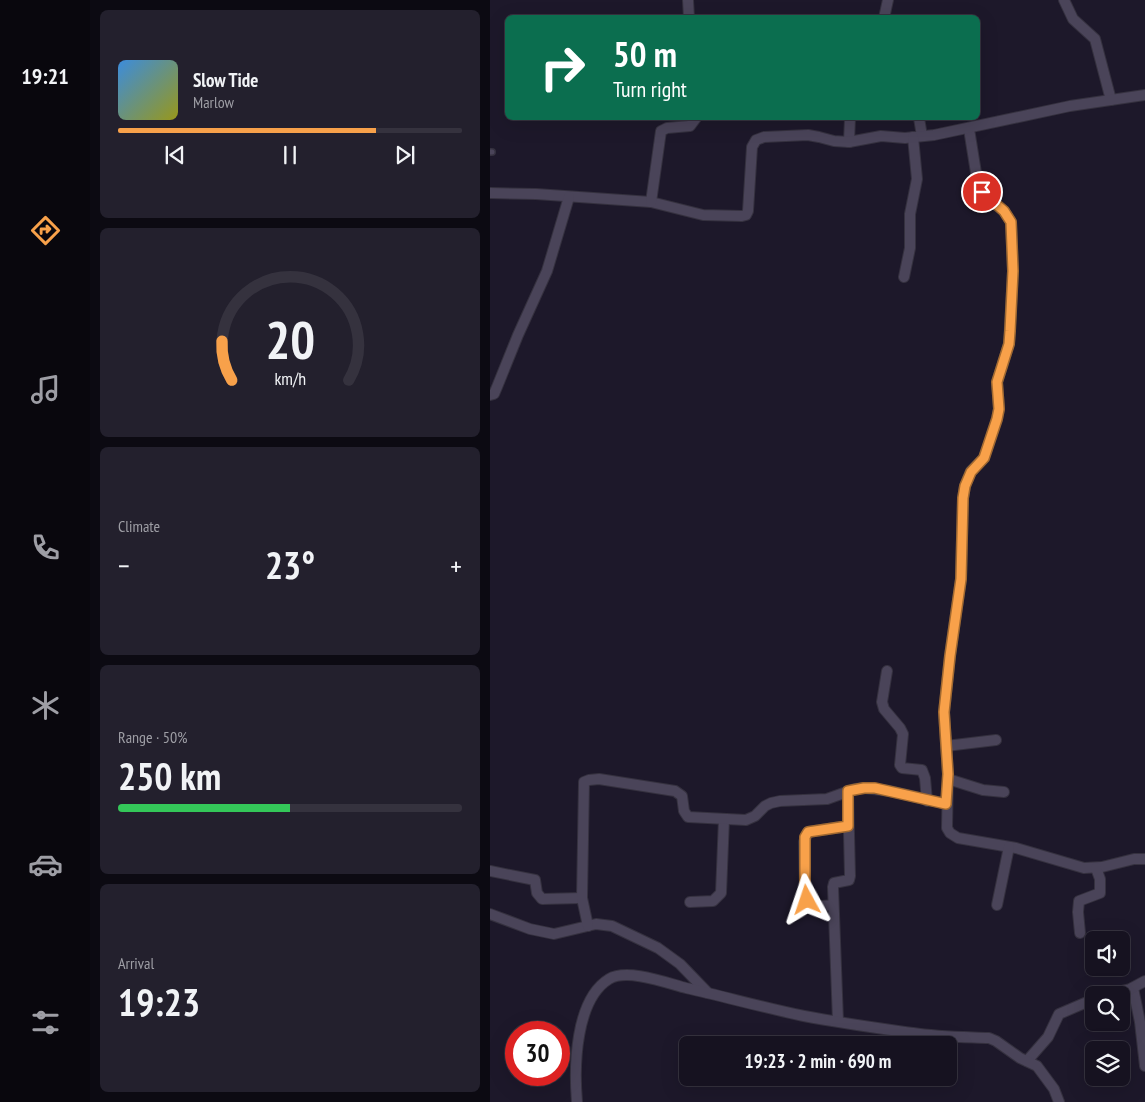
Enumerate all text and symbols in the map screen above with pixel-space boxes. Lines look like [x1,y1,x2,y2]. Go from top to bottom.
text: 50 m [613,31,677,77]
icon: right [530,35,595,100]
text: 19:21 [21,62,69,90]
text: Slow Tide [193,68,258,92]
text: Turn right [613,75,687,103]
text: Marlow [193,92,234,112]
icon: previous [161,141,189,169]
icon: pause [276,141,304,169]
icon: next [391,141,419,169]
pin [961,171,1003,213]
icon: arrive [968,178,996,206]
icon: directions [28,213,63,248]
text: 20 [265,306,315,373]
text: km/h [274,367,306,390]
icon: music [28,372,63,407]
text: Climate [118,516,160,536]
icon: phone [28,530,63,565]
text: 23° [265,540,315,589]
text: − [118,547,130,584]
text: + [450,547,462,584]
icon: climate [28,688,63,723]
text: Range · 50% [118,727,187,747]
text: 250 km [118,751,221,800]
icon: car [28,847,63,882]
position arrow [780,873,832,925]
map controls [1085,931,1130,1086]
button: sound [1085,931,1130,976]
text: Arrival [118,953,154,973]
text: 19:23 [118,977,200,1026]
button: search [1085,986,1130,1031]
icon: filters [28,1005,63,1040]
speed limit sign: 30 [505,1021,570,1086]
button: layers [1085,1041,1130,1086]
text: 19:23 · 2 min · 690 m [745,1049,891,1073]

